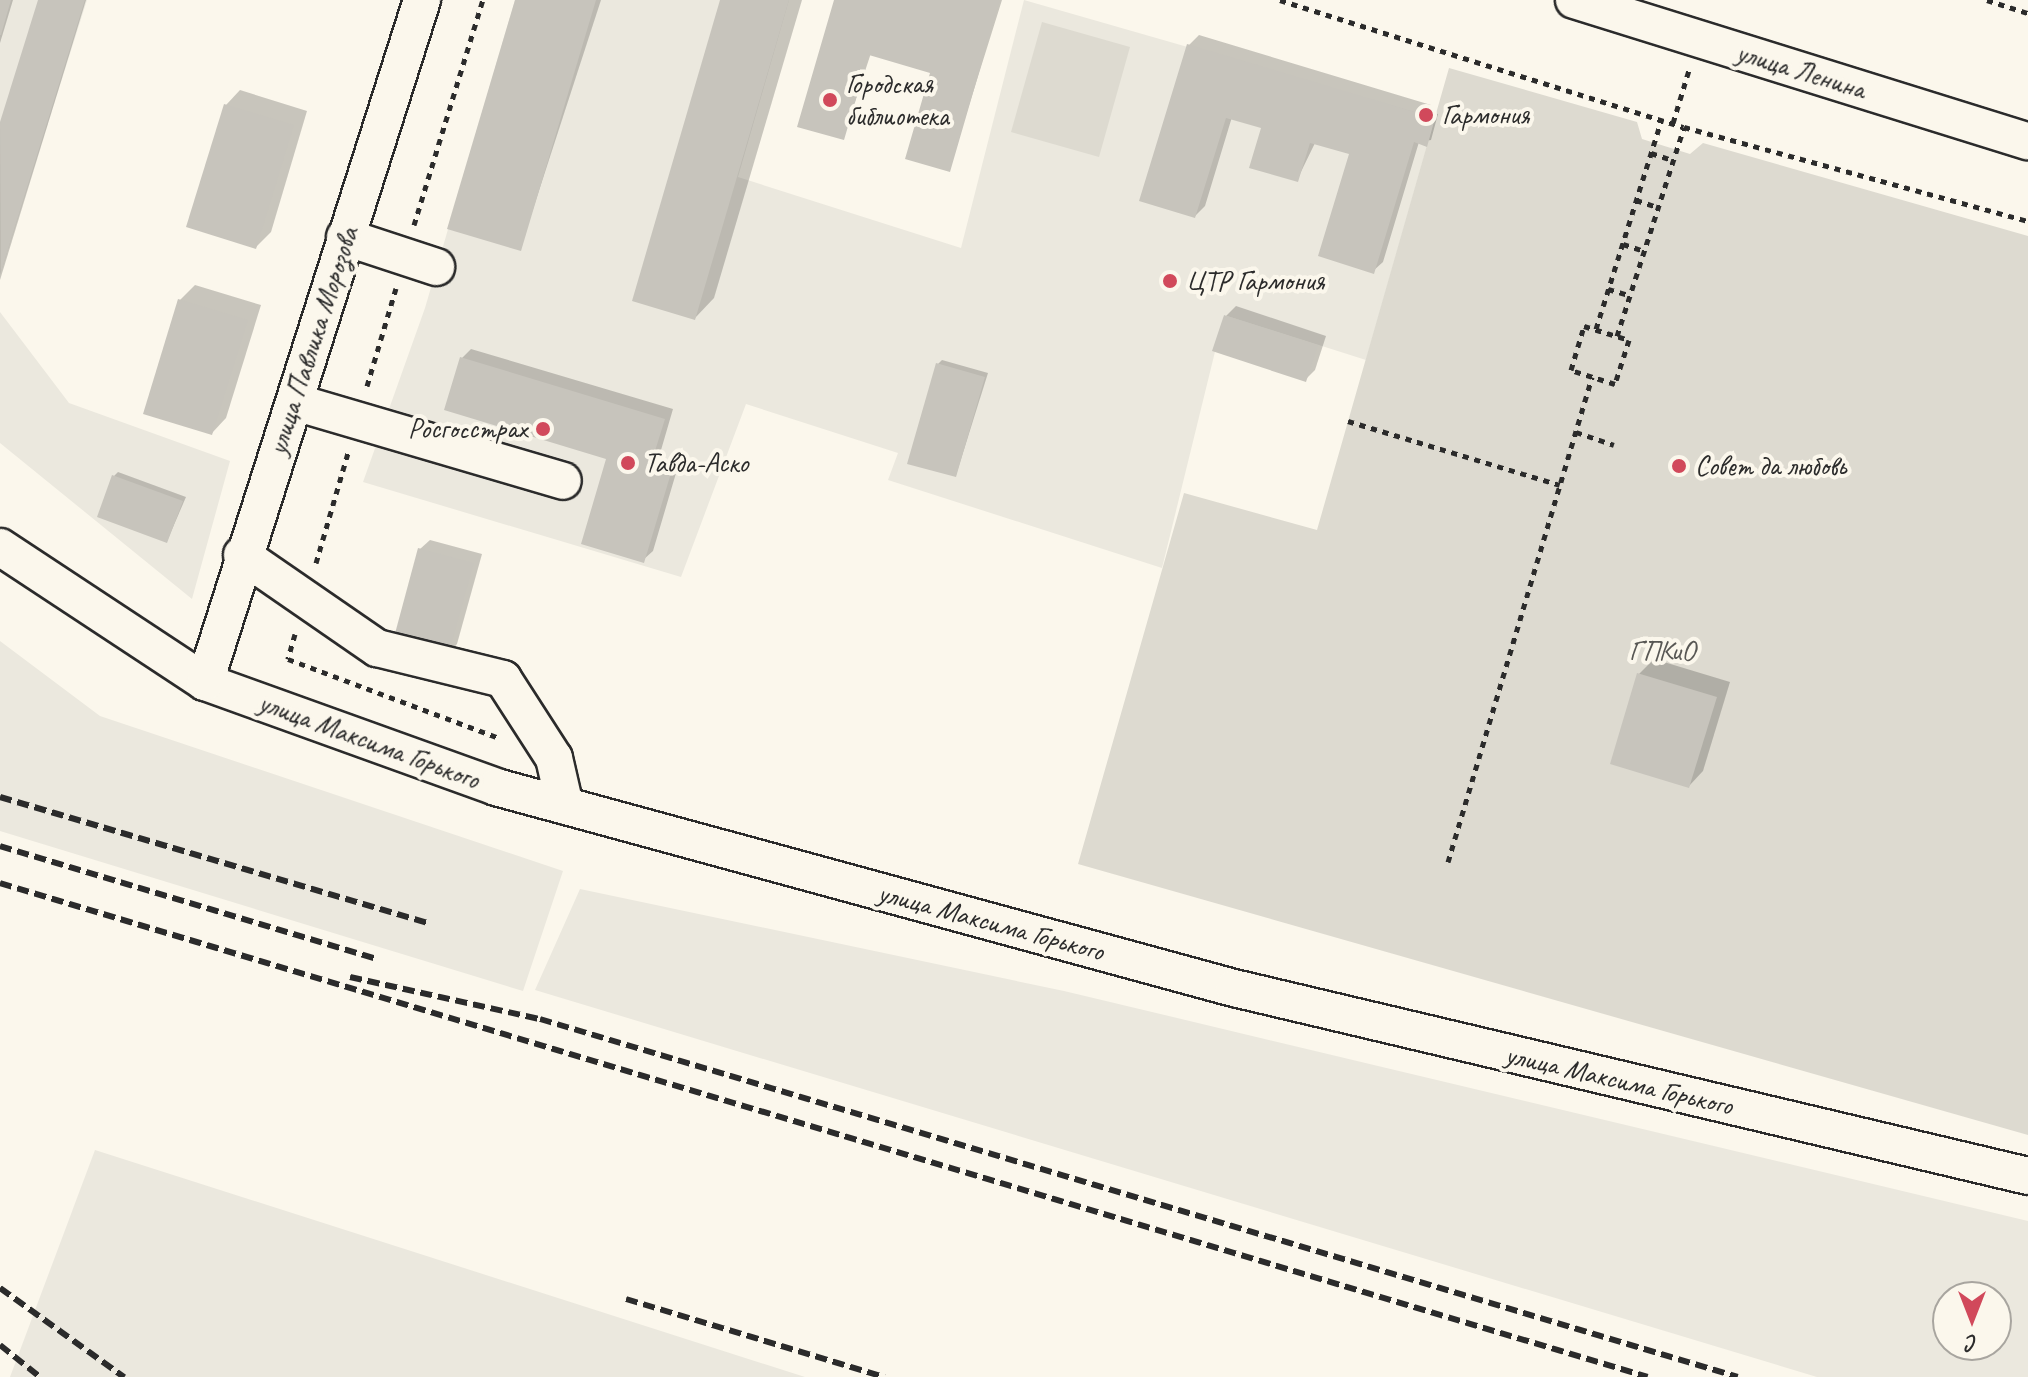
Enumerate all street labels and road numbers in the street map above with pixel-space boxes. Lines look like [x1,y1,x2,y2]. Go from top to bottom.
street label: улица Ленина [1733,36,1869,106]
street label: улица Павлика Морозова [260,223,366,459]
street label: улица Максима Горького [255,686,483,796]
street label: улица Максима Горького [876,876,1106,968]
street label: улица Максима Горького [1503,1038,1735,1122]

